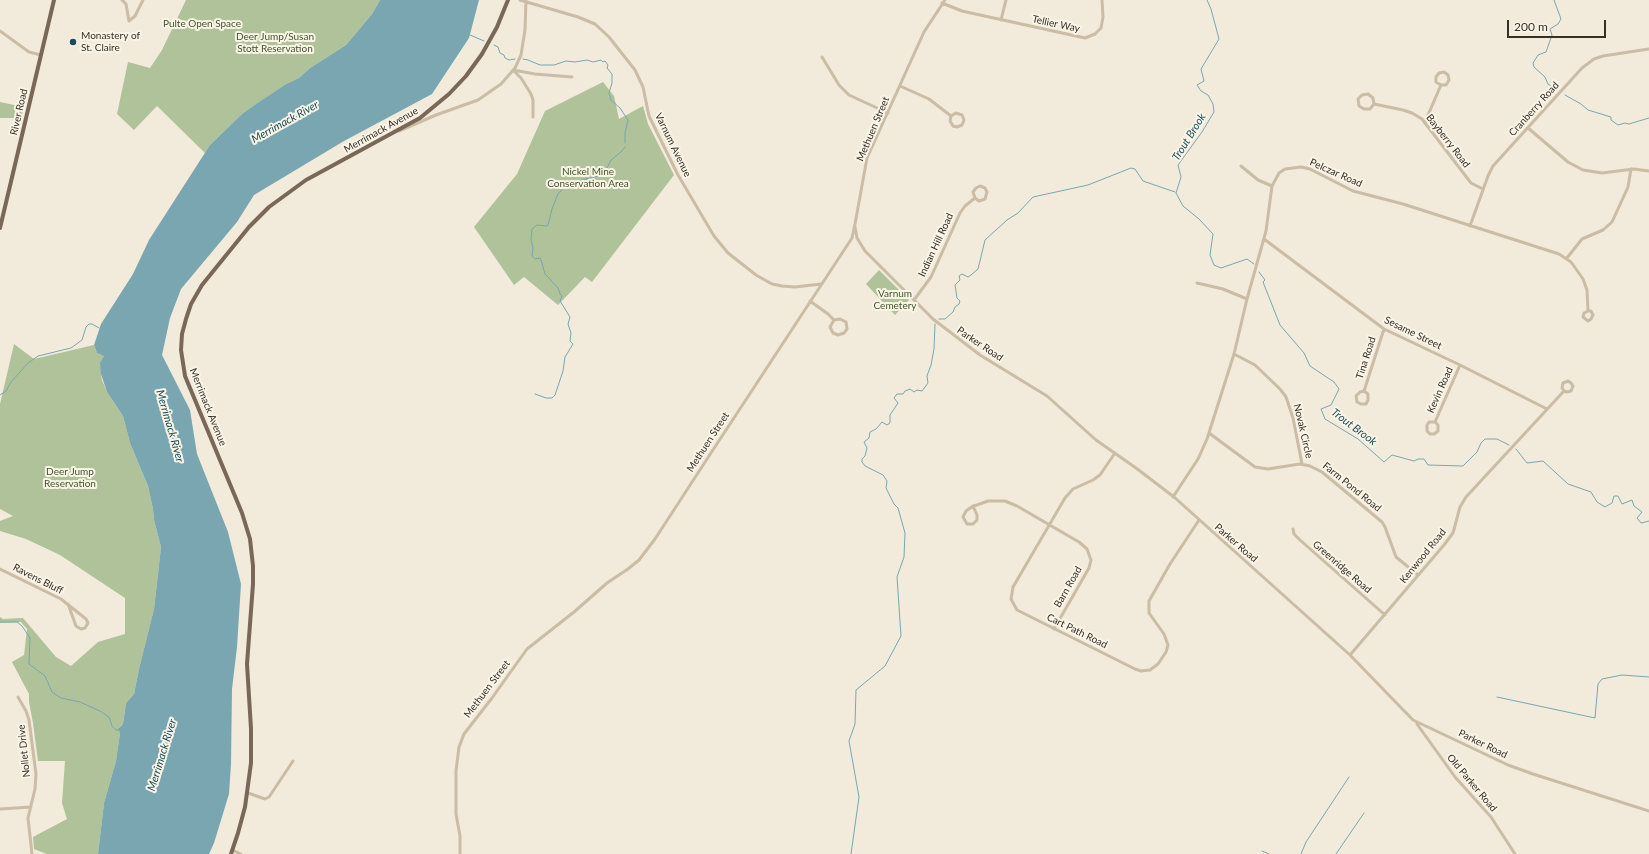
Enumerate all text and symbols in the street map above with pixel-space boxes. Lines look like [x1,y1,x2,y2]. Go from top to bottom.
scale bar [1509,12,1608,38]
street label: Tellier Way [1031,13,1081,35]
park label: Pulte Open Space [163,18,241,30]
text: 200 m [1514,19,1548,34]
place label: Monastery of St. Claire [81,30,140,54]
park label: Deer Jump/Susan Stott Reservation [236,31,314,54]
marker: Monastery of St. Claire [68,37,78,47]
street label: Cranberry Road [1507,79,1561,139]
street label: River Road [8,88,30,136]
street label: Methuen Street [854,95,892,163]
water label: Merrimack River [249,98,321,146]
street label: Merrimack Avenue [342,105,420,155]
street label: Varnum Avenue [652,111,694,179]
water label: Trout Brook [1169,111,1209,163]
street label: Bayberry Road [1423,112,1473,170]
street label: Pelczar Road [1308,156,1364,190]
park label: Nickel Mine Conservation Area [547,166,629,190]
street label: Indian Hill Road [916,211,956,279]
park label: Varnum Cemetery [874,288,916,312]
street label: Sesame Street [1382,314,1444,352]
street label: Parker Road [955,324,1005,364]
street label: Tina Road [1354,335,1378,381]
street label: Kevin Road [1424,365,1456,415]
street label: Merrimack Avenue [187,366,229,448]
water label: Merrimack River [153,388,187,464]
street label: Novak Circle [1291,403,1315,459]
water label: Trout Brook [1329,406,1379,448]
street label: Methuen Street [684,410,732,474]
street label: Farm Pond Road [1320,460,1384,514]
park label: Deer Jump Reservation [44,466,96,490]
street label: Parker Road [1212,521,1260,565]
street label: Kenwood Road [1397,526,1449,586]
street label: Greenridge Road [1310,538,1374,596]
street label: Ravens Bluff [11,561,65,597]
street label: Barn Road [1051,564,1085,610]
street label: Cart Path Road [1045,611,1109,651]
street label: Methuen Street [461,658,513,720]
water label: Merrimack River [145,717,179,793]
street label: Nollet Drive [15,724,33,778]
street label: Parker Road [1457,727,1509,761]
street label: Old Parker Road [1444,752,1500,814]

